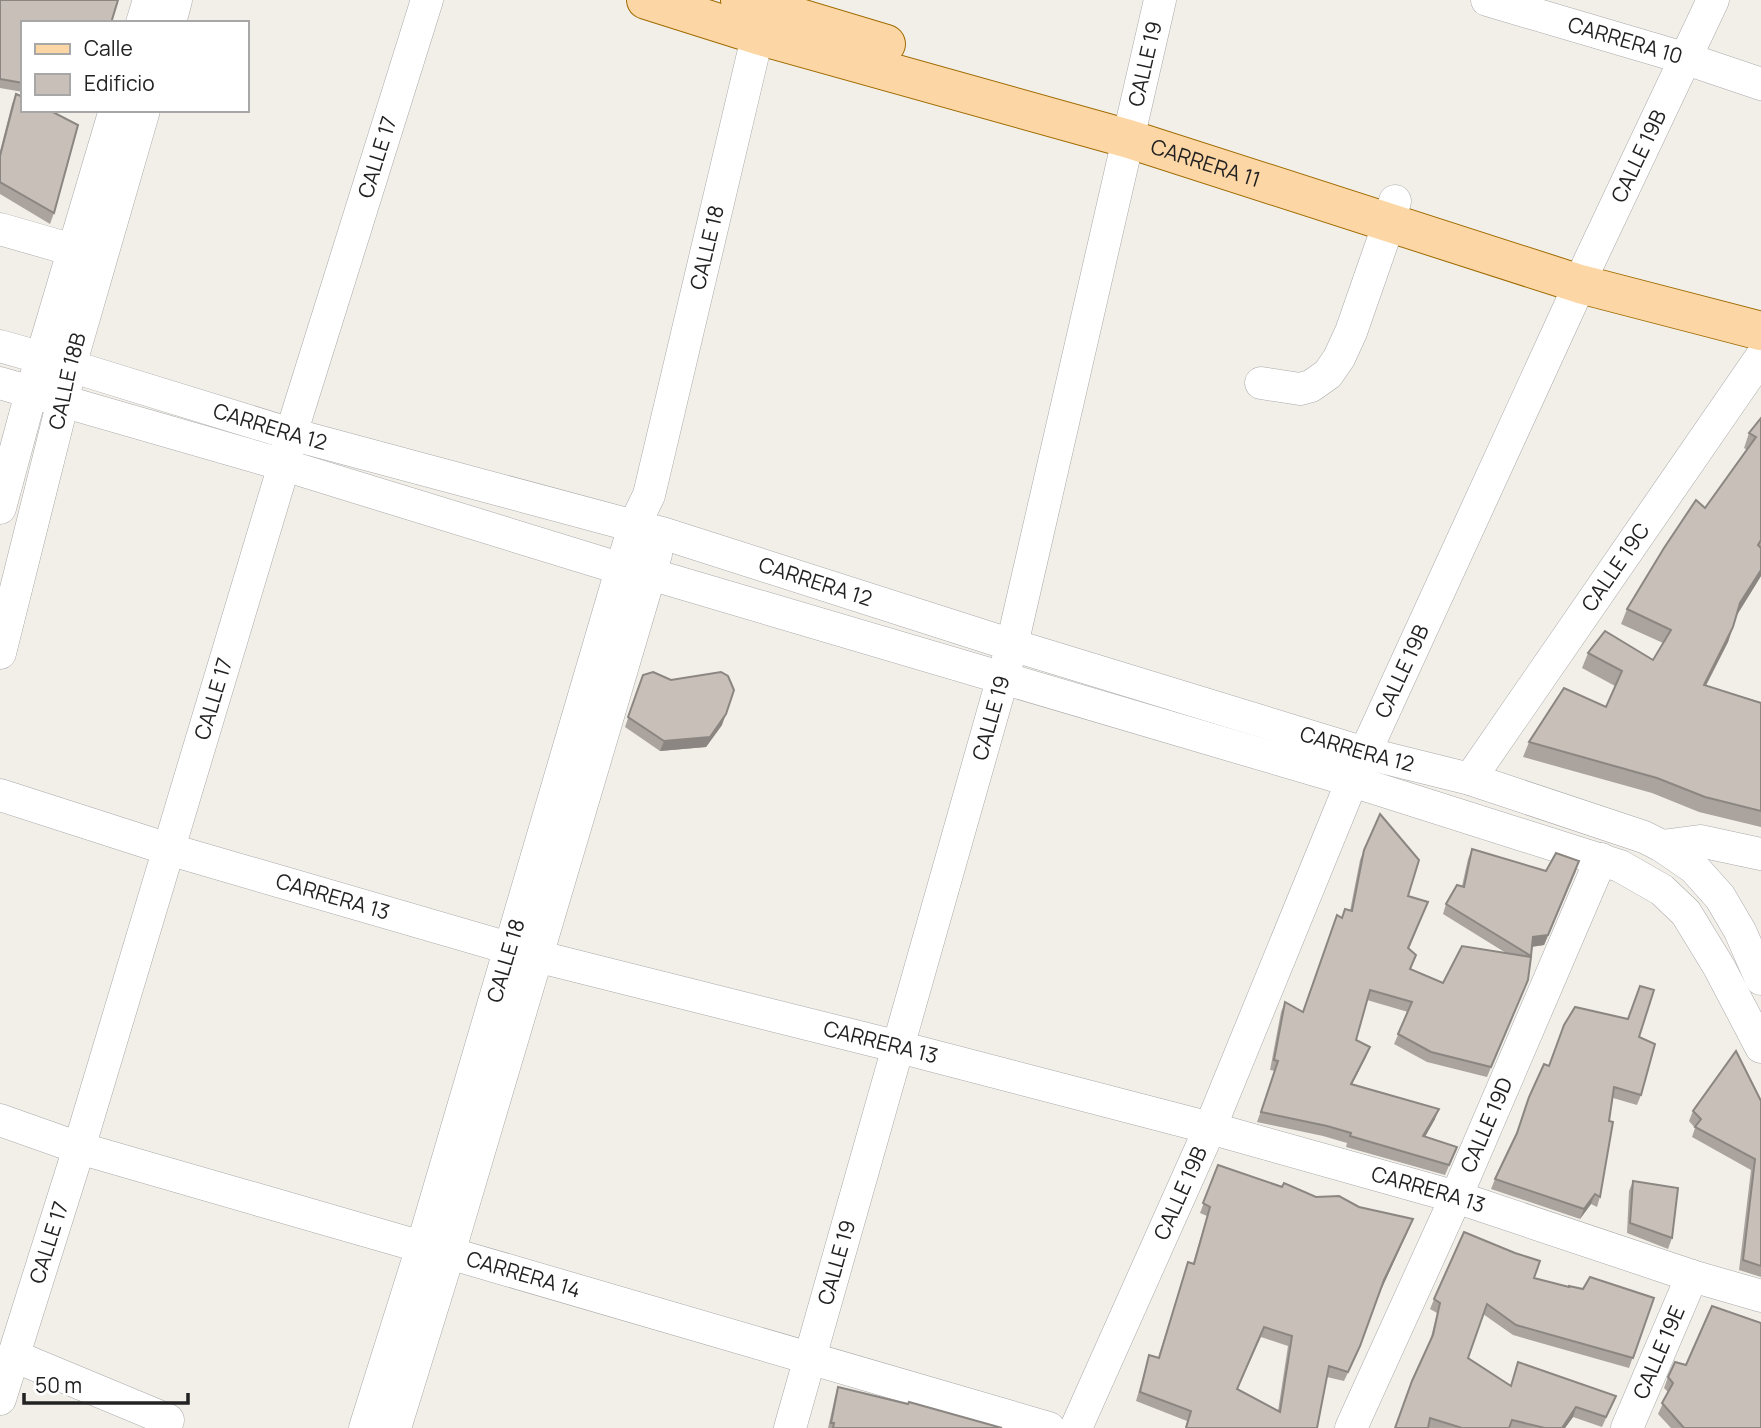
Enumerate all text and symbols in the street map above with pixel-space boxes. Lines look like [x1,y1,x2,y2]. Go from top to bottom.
street label: CARRERA 10 [1565,10,1686,70]
street label: CALLE 19 [1121,18,1168,109]
legend [21,21,248,112]
text: Calle [84,34,133,62]
text: Edificio [84,69,155,97]
street label: CALLE 19B [1604,105,1672,207]
street label: CALLE 17 [351,113,403,201]
street label: CARRERA 11 [1147,132,1264,193]
street label: CALLE 18 [683,202,730,292]
street label: CALLE 18B [41,329,92,432]
street label: CARRERA 12 [210,396,330,456]
street label: CALLE 19C [1575,517,1656,617]
street label: CARRERA 12 [755,550,876,612]
street label: CALLE 19B [1368,620,1435,722]
street label: CALLE 17 [187,654,238,743]
street label: CALLE 19 [965,672,1016,763]
street label: CARRERA 12 [1297,719,1417,778]
street label: CARRERA 13 [273,866,393,926]
street label: CALLE 18 [480,915,531,1006]
street label: CARRERA 13 [821,1014,941,1070]
street label: CALLE 19D [1453,1073,1519,1177]
street label: CALLE 19B [1147,1142,1213,1244]
street label: CARRERA 13 [1368,1159,1489,1219]
street label: CALLE 17 [22,1198,74,1287]
street label: CALLE 19 [811,1217,861,1308]
street label: CARRERA 14 [463,1244,584,1304]
street label: CALLE 19E [1626,1301,1691,1403]
scale bar [24,1362,189,1406]
text: 50 m [35,1371,82,1399]

